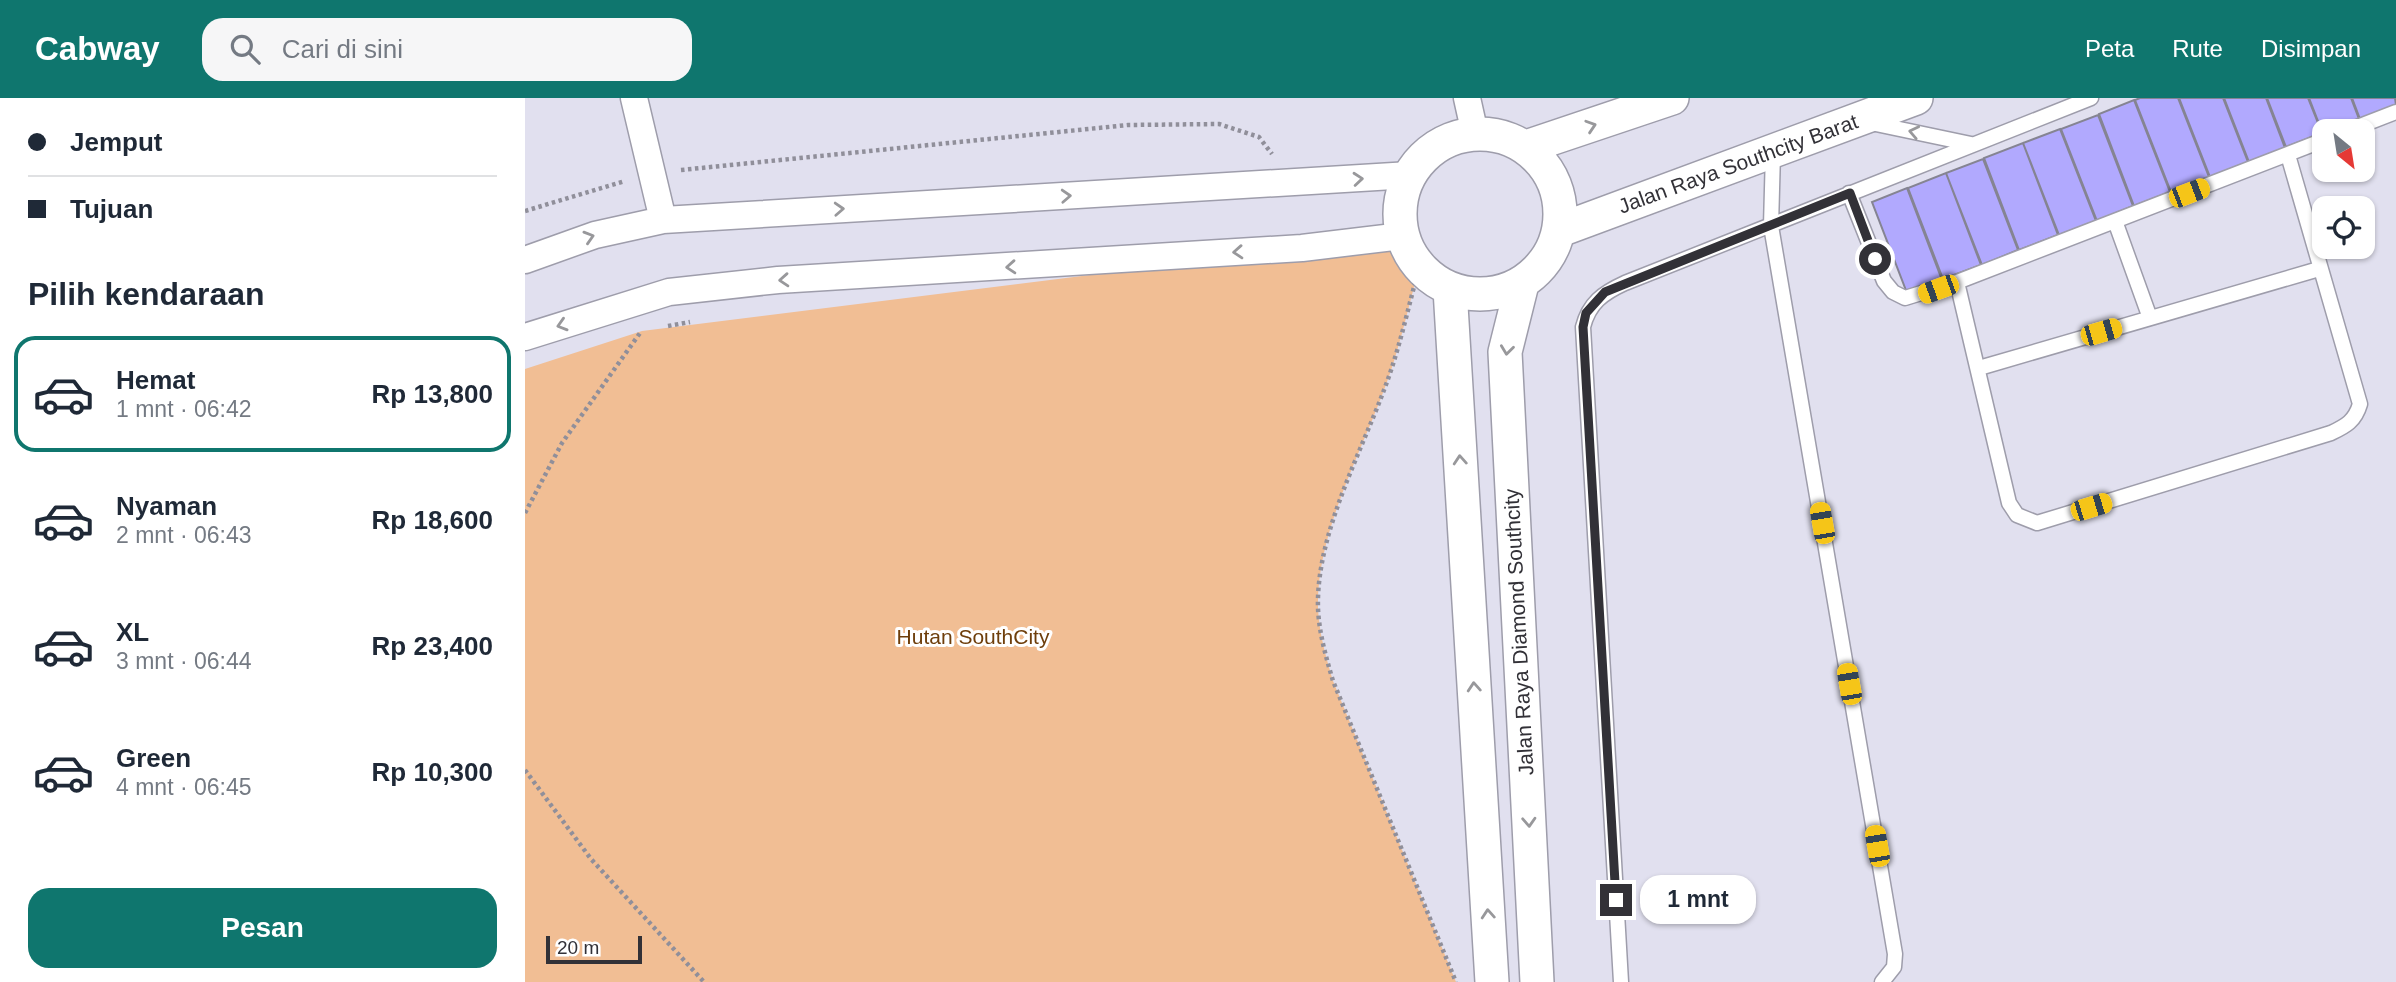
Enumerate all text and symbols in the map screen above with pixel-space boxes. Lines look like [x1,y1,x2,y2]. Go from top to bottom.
search box [202,18,692,81]
text: Cabway [35,30,160,67]
icon: search [226,30,264,68]
text: Cari di sini [282,34,403,64]
text: Peta [2085,35,2134,62]
text: Rute [2172,35,2223,62]
text: Disimpan [2261,35,2361,62]
street label: Jalan Raya Southcity Barat [1615,109,1861,218]
north arrow [2312,119,2375,182]
map controls [2312,119,2375,259]
one-way arrow [1584,120,1596,134]
one-way arrow [1908,125,1920,140]
text: Jemput [70,127,162,157]
one-way arrow [1352,172,1363,187]
car [2166,176,2213,210]
one-way arrow [1061,189,1072,204]
text: Tujuan [70,194,153,224]
button: locate [2312,196,2375,259]
one-way arrow [834,201,845,216]
one-way arrow [583,231,595,246]
route start [1859,243,1891,275]
one-way arrow [1232,244,1243,259]
one-way arrow [1005,259,1016,274]
one-way arrow [778,272,789,287]
car [1915,272,1962,306]
text: Pilih kendaraan [28,276,265,312]
car [2078,316,2125,348]
one-way arrow [556,317,568,332]
one-way arrow [1499,344,1514,356]
icon: car [32,363,95,426]
text: Hemat [116,365,195,395]
text: Rp 13,800 [372,379,493,409]
text: 1 mnt · 06:42 [116,396,252,422]
one-way arrow [1453,454,1468,465]
street label: Jalan Raya Diamond Southcity [1499,488,1537,776]
icon: car [32,489,95,552]
text: Nyaman [116,491,217,521]
car [2068,491,2115,523]
car [1809,500,1836,546]
text: Rp 18,600 [372,505,493,535]
text: 2 mnt · 06:43 [116,522,252,548]
icon: car [32,615,95,678]
text: XL [116,617,149,647]
park label: Hutan SouthCity [897,625,1050,648]
text: Rp 23,400 [372,631,493,661]
text: 3 mnt · 06:44 [116,648,252,674]
car [1836,661,1863,707]
one-way arrow [1467,681,1482,692]
icon: car [32,741,95,804]
text: Green [116,743,191,773]
text: Rp 10,300 [372,757,493,787]
text: 4 mnt · 06:45 [116,774,252,800]
one-way arrow [1521,816,1536,827]
car [1864,823,1891,869]
callout: 1 mnt [1641,876,1756,924]
route end [1600,884,1632,916]
text: 1 mnt [1667,886,1729,912]
button: Pesan [28,888,497,968]
one-way arrow [1481,908,1496,919]
scale bar [546,933,642,965]
text: 20 m [557,937,599,958]

